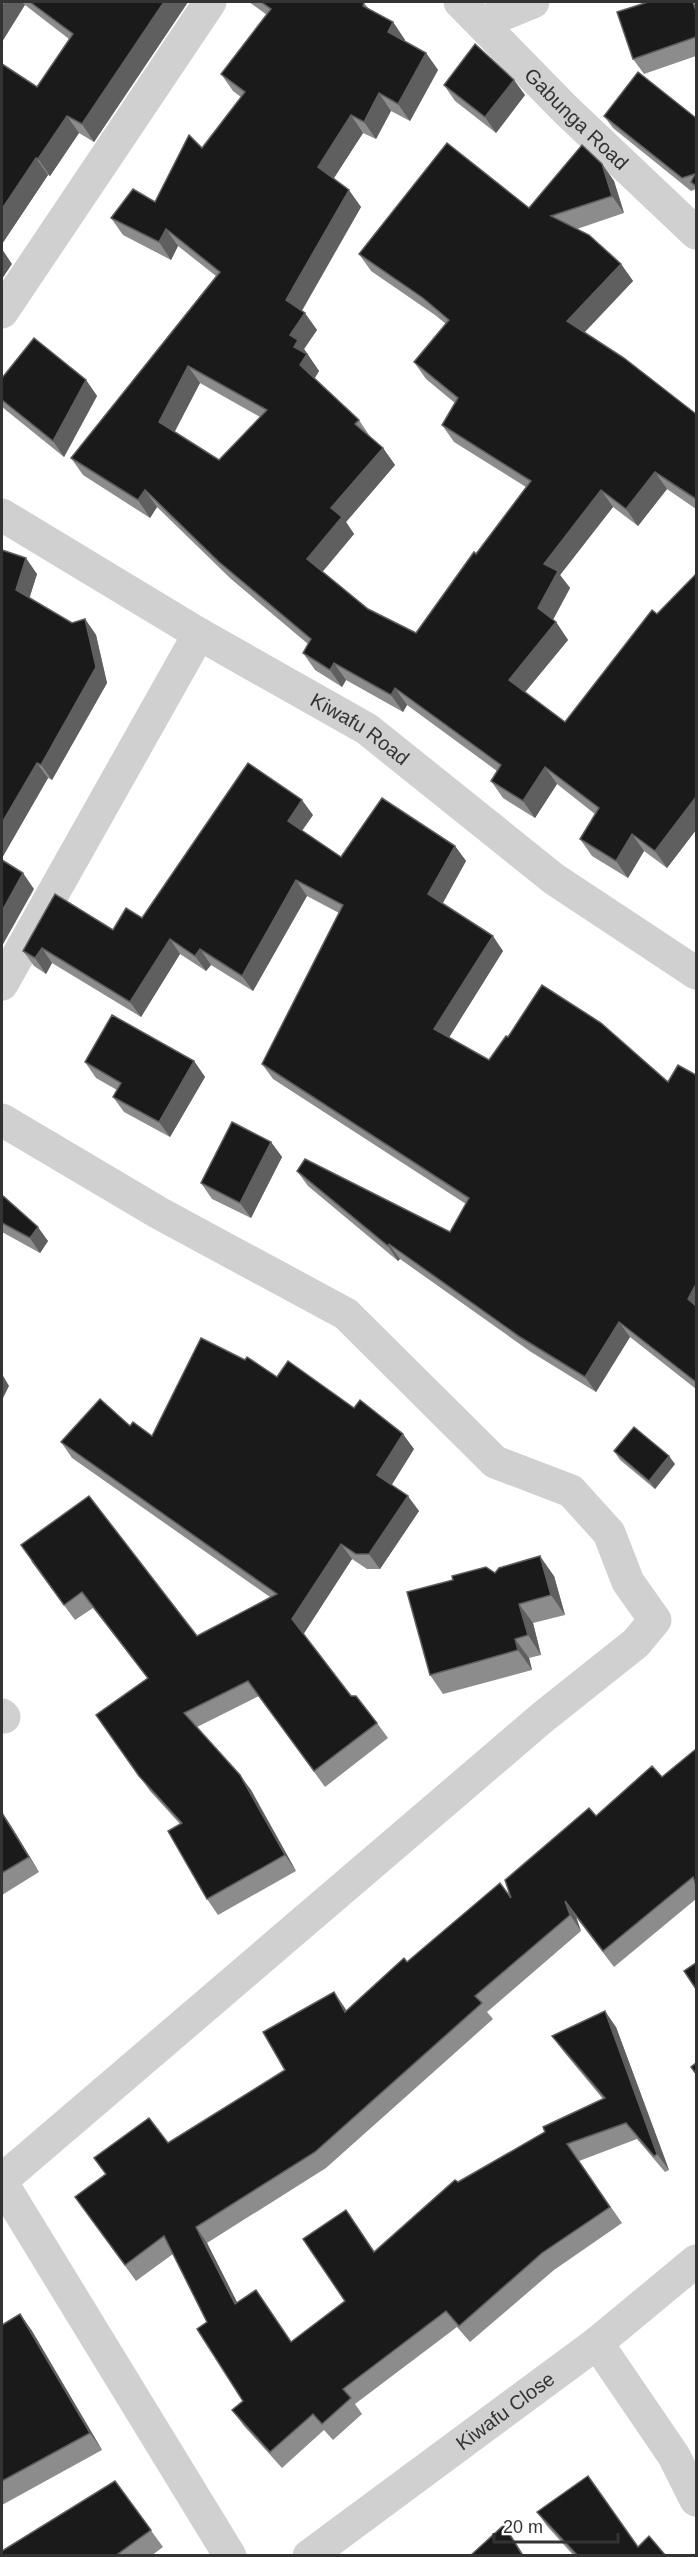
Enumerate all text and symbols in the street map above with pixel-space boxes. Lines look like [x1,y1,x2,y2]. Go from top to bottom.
street label: Gabunga Road [520,64,633,174]
street label: Kiwafu Road [307,688,413,769]
street label: Kiwafu Close [452,2367,559,2454]
scale bar [494,2506,618,2544]
text: 20 m [503,2517,543,2537]

